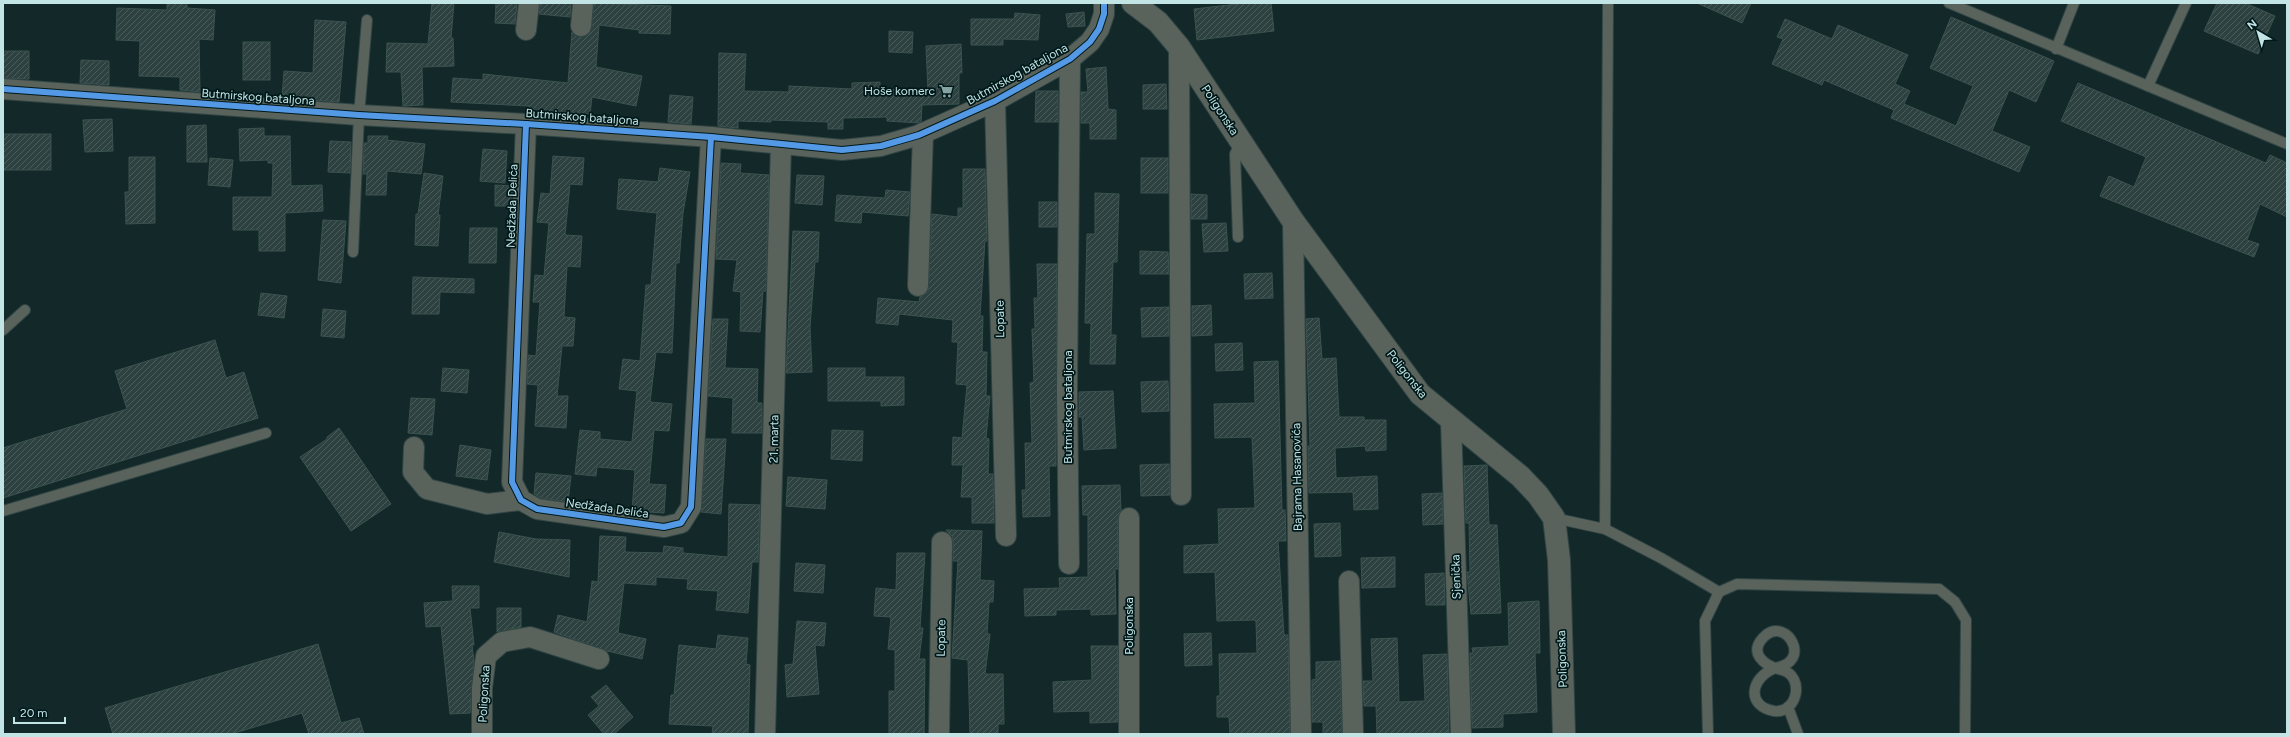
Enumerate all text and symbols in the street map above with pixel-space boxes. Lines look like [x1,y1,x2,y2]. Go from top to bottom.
north arrow [2238,12,2278,52]
text: N [2245,17,2260,32]
street label: Butmirskog bataljona [964,40,1070,108]
street label: Poligonska [1199,82,1241,138]
supermarket icon: Hoše komerc [938,83,954,99]
place label: Hoše komerc [864,84,936,98]
street label: Butmirskog bataljona [201,86,315,108]
street label: Butmirskog bataljona [525,106,639,128]
street label: Nedžada Delića [504,164,520,248]
street label: Lopate [993,300,1007,338]
street label: Poligonska [1384,347,1430,401]
street label: Butmirskog bataljona [1061,350,1075,464]
street label: 21. marta [767,415,781,463]
street label: Bajrama Hasanovića [1289,423,1305,531]
street label: Nedžada Delića [565,495,649,521]
street label: Sjenička [1448,554,1464,600]
street label: Poligonska [1122,597,1136,655]
street label: Lopate [934,619,948,657]
street label: Poligonska [1554,630,1570,688]
street label: Poligonska [476,665,492,723]
scale bar [14,699,65,725]
text: 20 m [20,706,48,720]

